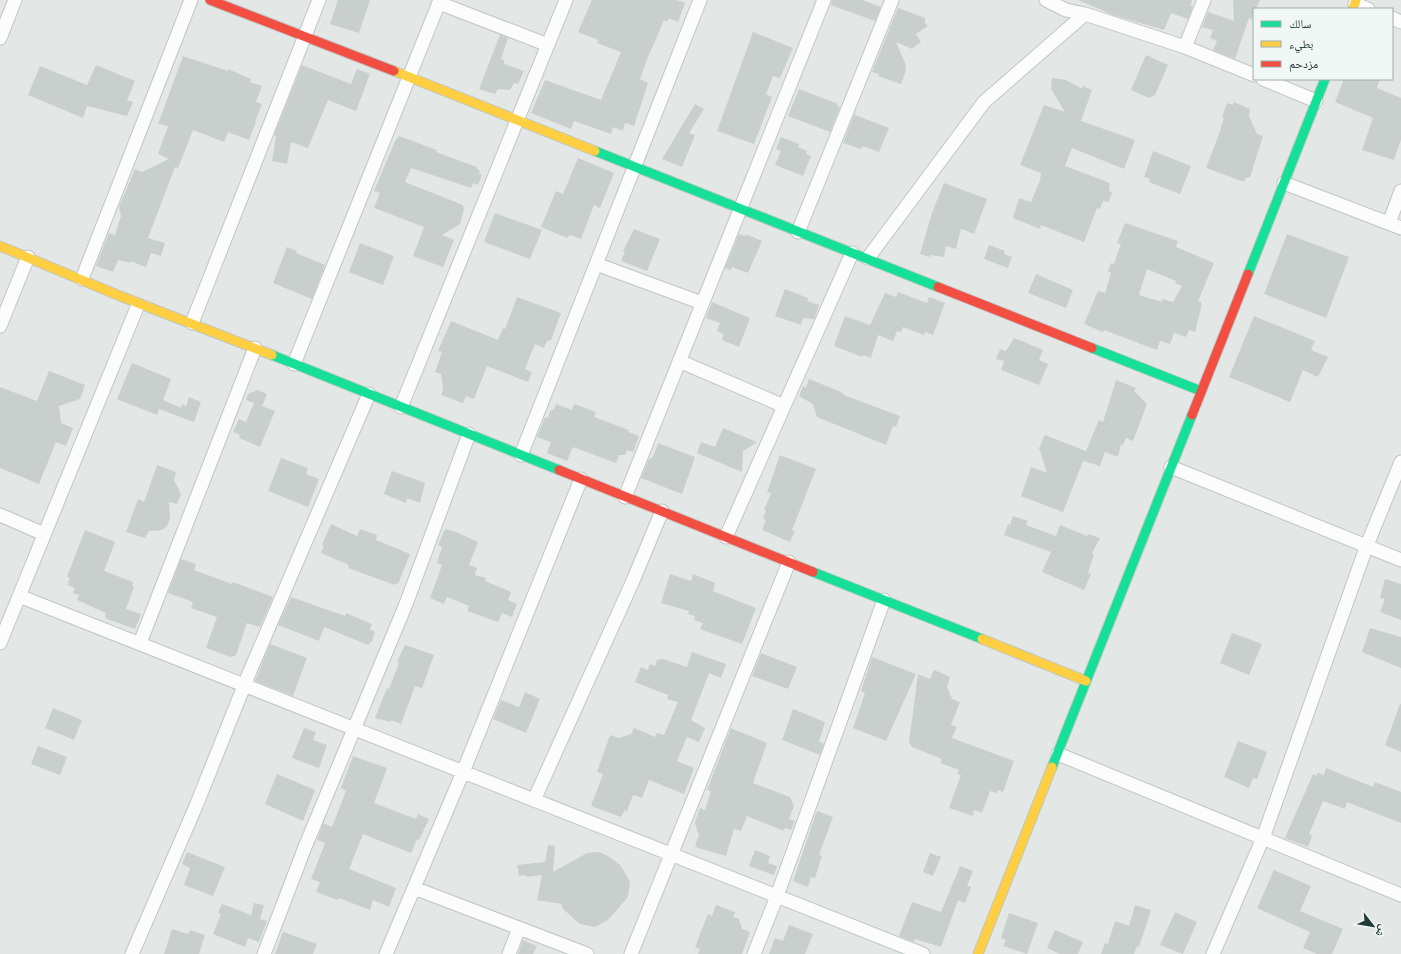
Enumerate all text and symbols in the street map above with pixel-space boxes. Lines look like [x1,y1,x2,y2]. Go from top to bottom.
legend [1253,8,1393,80]
text: سالك [1289,17,1311,31]
text: بطيء [1289,37,1313,54]
text: مزدحم [1289,57,1318,72]
north arrow [1353,906,1393,946]
text: ش [1372,922,1390,940]

